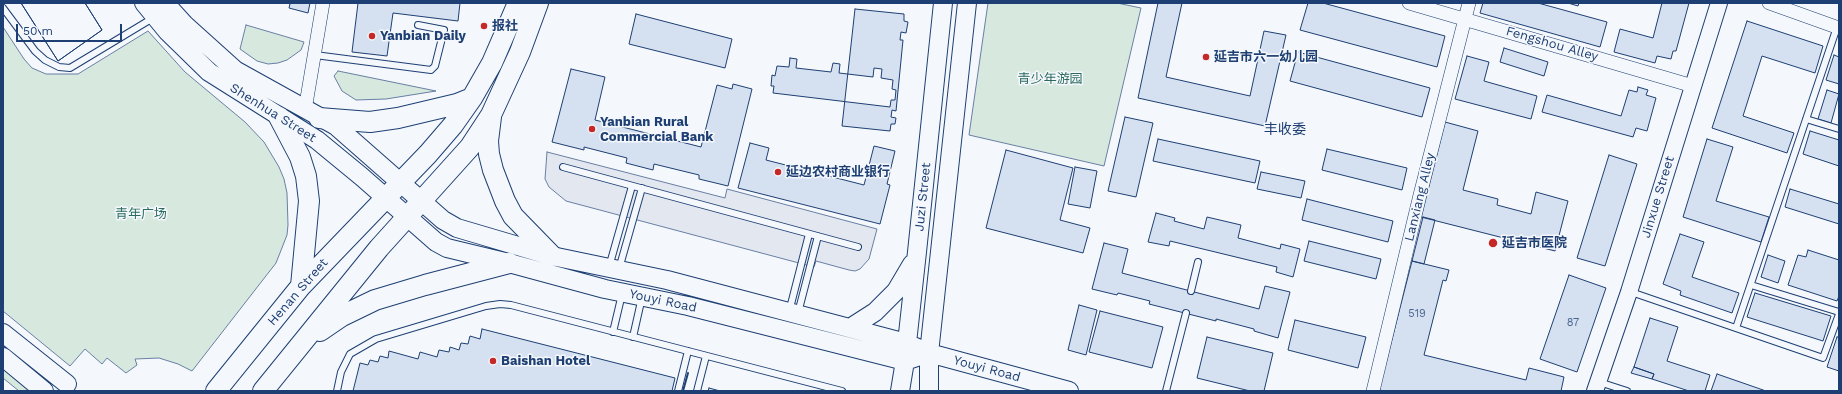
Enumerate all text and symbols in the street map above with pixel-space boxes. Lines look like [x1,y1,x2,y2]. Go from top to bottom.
scale bar [18,16,124,42]
place label: 报社 [492,18,518,34]
marker: 报社 [479,21,489,31]
street label: Fengshou Alley [1504,23,1600,65]
text: 50 m [23,24,53,38]
place label: Yanbian Daily [380,28,466,44]
marker: Yanbian Daily [367,31,377,41]
place label: 延吉市六一幼儿园 [1214,49,1318,65]
marker: 延吉市六一幼儿园 [1201,52,1211,62]
park label: 青少年游园 [1018,71,1082,87]
street label: Shenhua Street [227,80,319,146]
place label: Yanbian Rural Commercial Bank [600,114,713,145]
district label: 丰收委 [1264,122,1306,138]
marker: Yanbian Rural Commercial Bank [587,124,597,134]
street label: Lanxiang Alley [1401,151,1439,243]
street label: Jinxue Street [1638,154,1678,240]
street label: Juzi Street [912,162,934,232]
place label: 延边农村商业银行 [786,164,890,180]
marker: 延边农村商业银行 [773,167,783,177]
park label: 青年广场 [115,206,167,222]
place label: 延吉市医院 [1502,235,1567,251]
marker: 延吉市医院 [1487,237,1499,249]
street label: Henan Street [265,255,331,329]
street label: Youyi Road [628,286,698,316]
house number: 519 [1408,307,1426,321]
house number: 87 [1567,316,1579,330]
place label: Baishan Hotel [501,353,590,369]
street label: Youyi Road [952,353,1022,385]
marker: Baishan Hotel [488,356,498,366]

